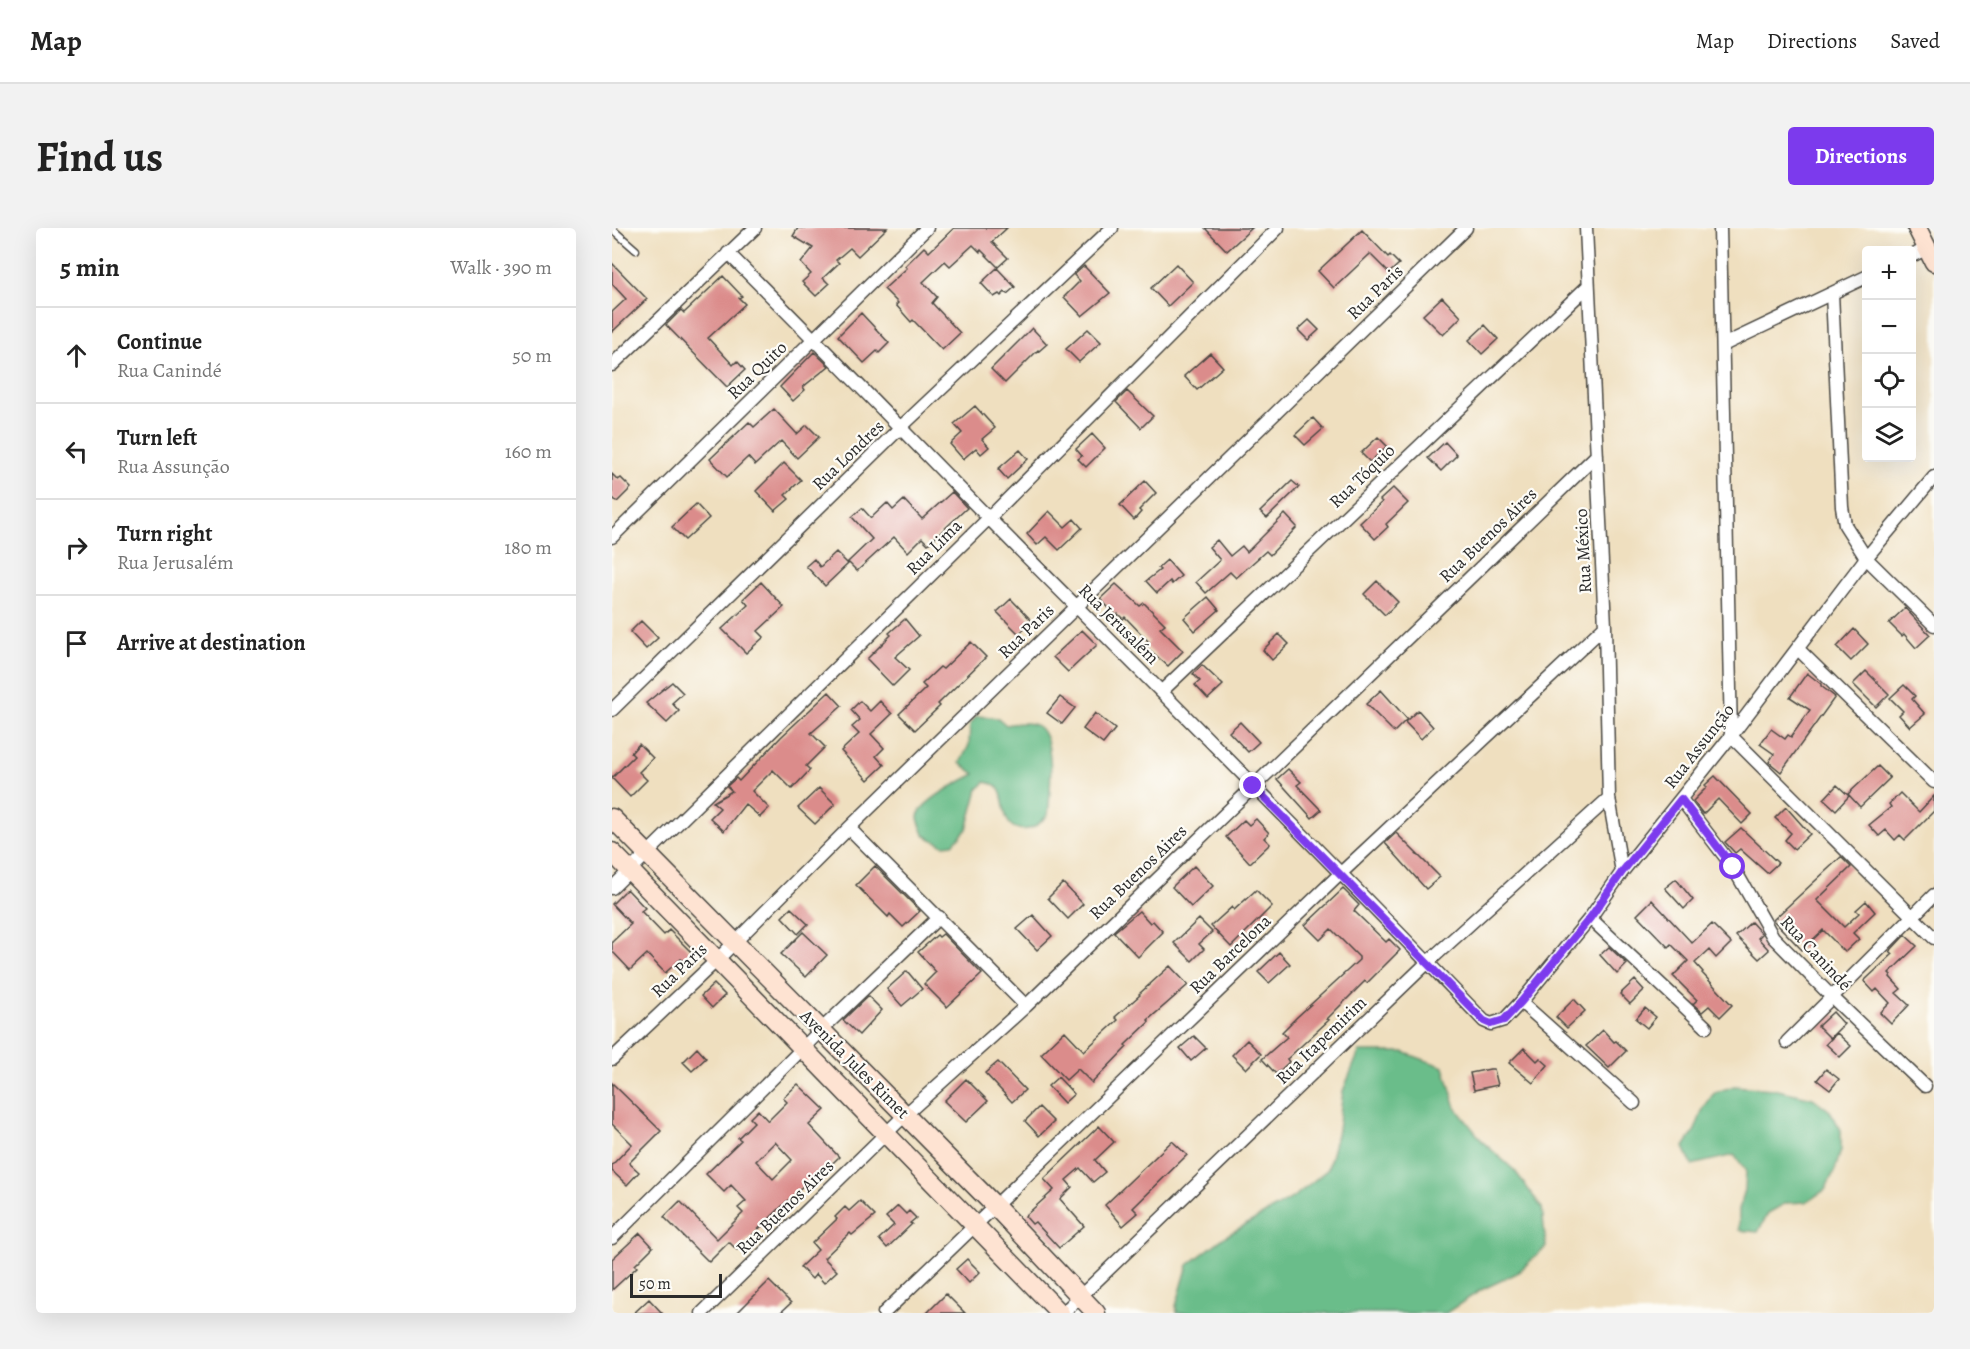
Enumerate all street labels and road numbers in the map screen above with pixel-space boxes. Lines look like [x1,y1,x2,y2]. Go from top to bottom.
street label: Rua Paris [1342,259,1408,325]
street label: Rua Quito [722,336,792,404]
street label: Rua Londres [807,414,889,496]
street label: Rua Tóquio [1324,439,1400,513]
street label: Rua Buenos Aires [1434,482,1542,588]
street label: Rua México [1569,508,1597,594]
street label: Rua Lima [901,513,968,580]
street label: Rua Jerusalém [1073,578,1165,670]
street label: Rua Paris [993,598,1059,664]
street label: Rua Assunção [1658,699,1740,793]
street label: Rua Buenos Aires [1084,819,1192,925]
street label: Rua Barcelona [1184,908,1277,999]
street label: Rua Canindé [1775,910,1857,996]
street label: Rua Paris [646,937,712,1003]
street label: Rua Itapemirim [1270,991,1372,1089]
street label: Avenida Jules Rimet [794,1003,915,1124]
street label: Rua Buenos Aires [731,1154,839,1260]

